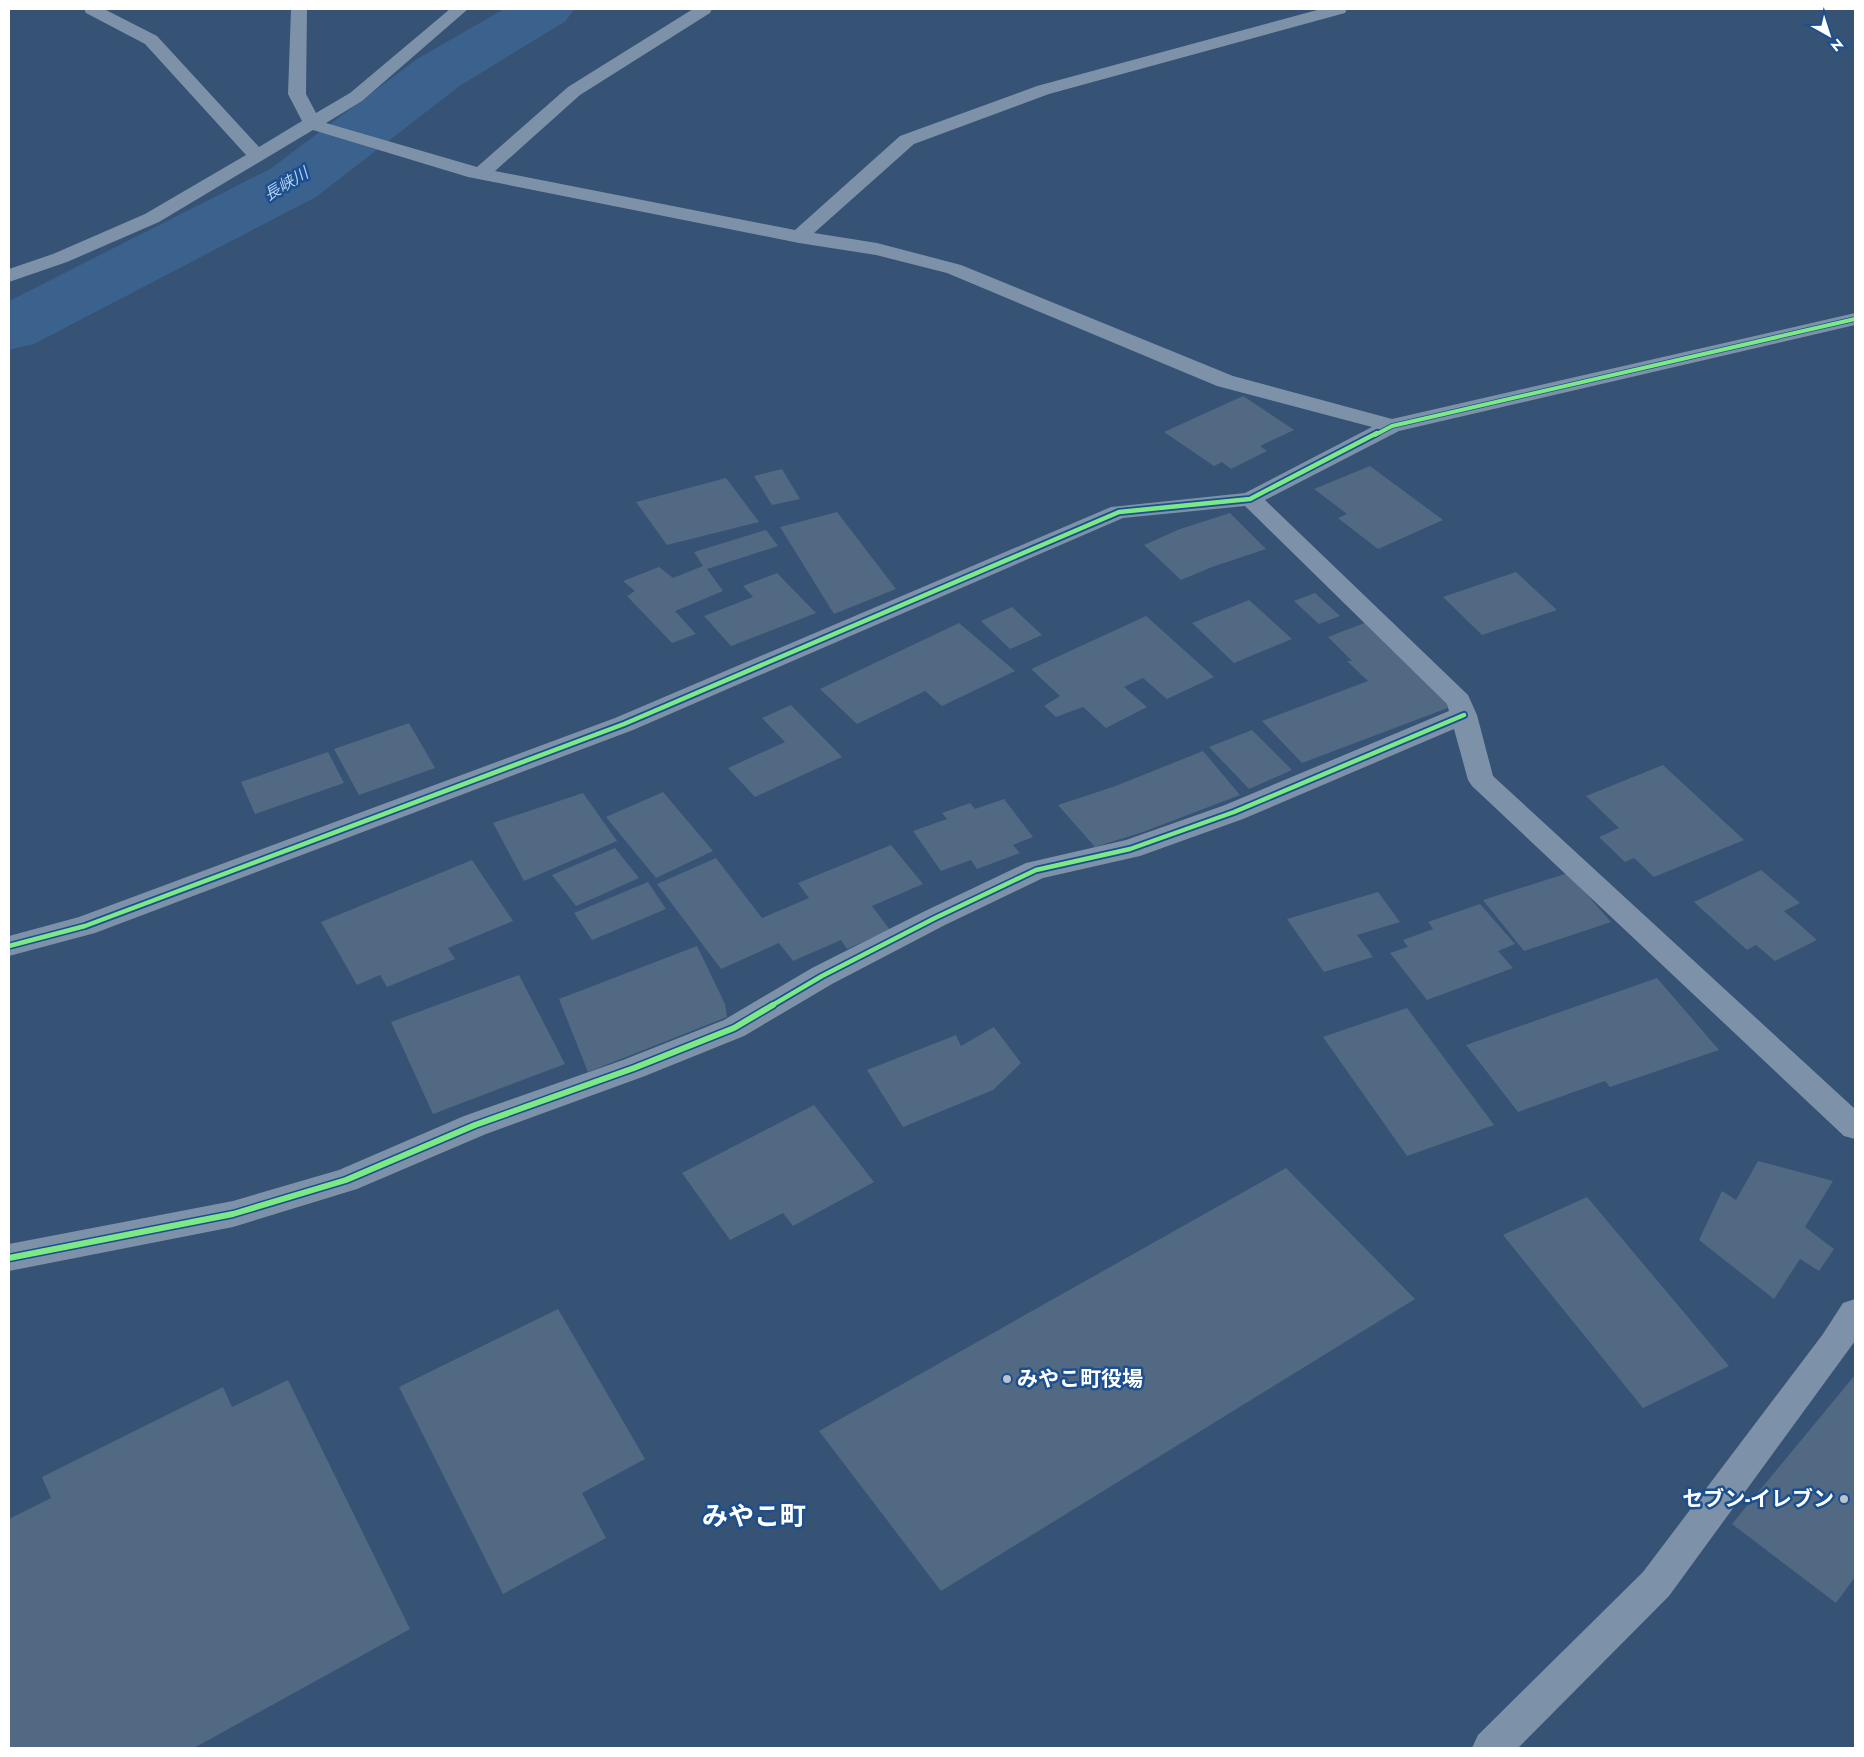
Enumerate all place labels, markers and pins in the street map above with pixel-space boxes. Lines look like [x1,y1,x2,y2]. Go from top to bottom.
place label: みやこ町役場 [1017,1364,1143,1394]
marker: みやこ町役場 [1001,1373,1013,1385]
place label: セブン-イレブン [1682,1484,1834,1514]
marker: セブン-イレブン [1838,1493,1850,1505]

